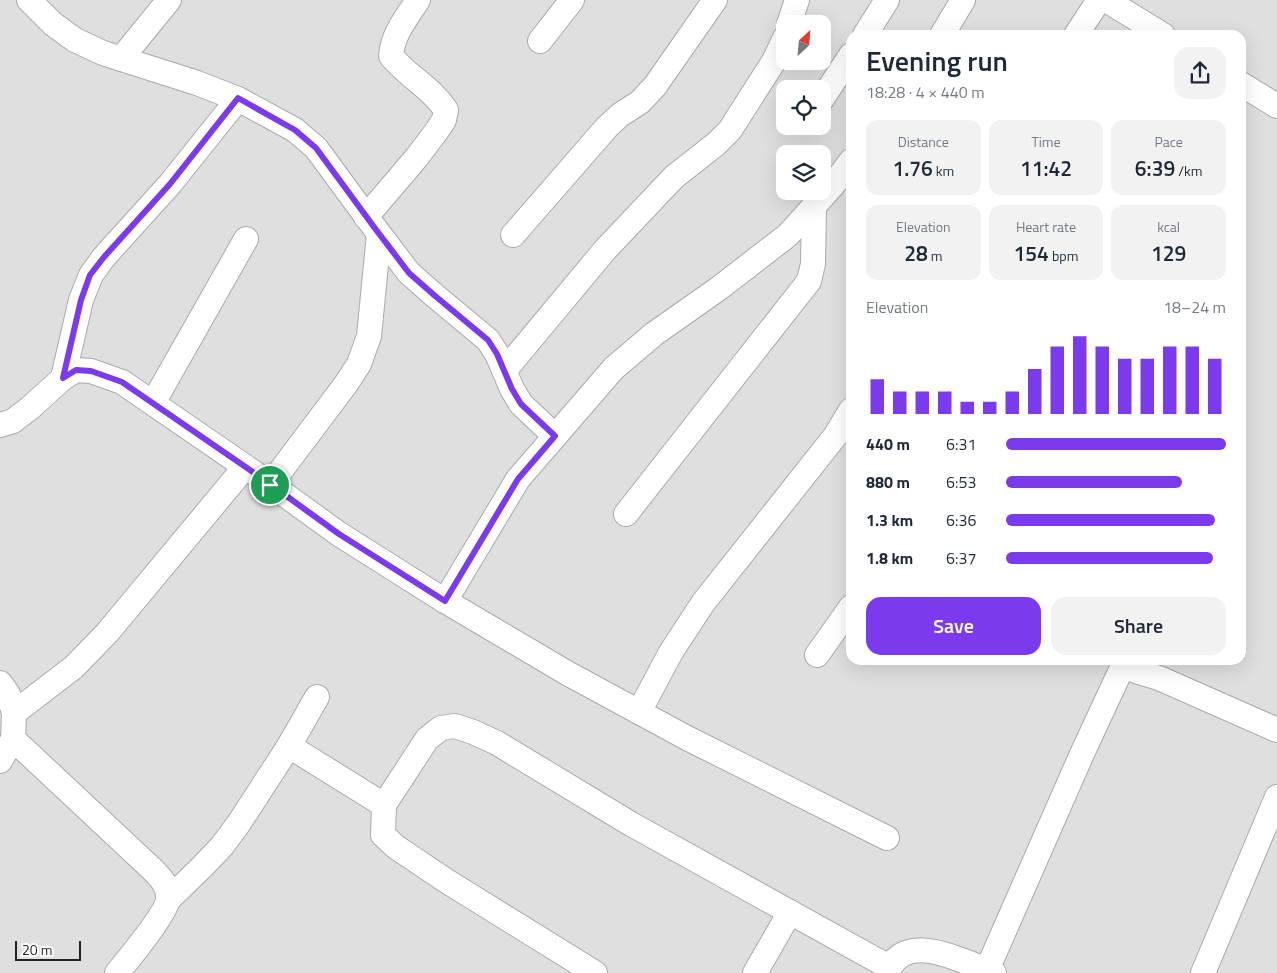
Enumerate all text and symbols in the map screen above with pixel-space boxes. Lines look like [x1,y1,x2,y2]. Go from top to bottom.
north arrow [776,15,831,70]
map controls [776,15,831,200]
text: Evening run [866,39,1008,82]
button: share [1174,47,1226,99]
button: locate [776,80,831,135]
text: 18:28 · 4 × 440 m [866,80,985,104]
text: Distance [898,131,949,152]
text: Time [1031,131,1061,152]
text: Pace [1154,131,1183,152]
button: layers [776,145,831,200]
text: 1.76 [892,152,933,184]
text: 11:42 [1020,152,1072,184]
text: 6:39 [1135,152,1175,184]
text: km [933,160,954,181]
text: /km [1175,160,1202,181]
text: Elevation [896,216,951,237]
text: Heart rate [1016,216,1076,237]
text: kcal [1157,216,1180,237]
text: 28 [904,237,928,269]
text: 154 [1014,237,1049,269]
text: 129 [1151,237,1186,269]
text: m [928,245,942,266]
text: bpm [1049,245,1078,266]
text: Elevation [866,295,928,319]
text: 18–24 m [1163,295,1226,319]
text: 440 m [866,432,910,456]
text: 6:31 [946,432,976,456]
pin [249,464,291,506]
text: 880 m [866,470,910,494]
text: 6:53 [946,470,976,494]
icon: arrive [256,471,284,499]
text: 1.3 km [866,508,913,532]
text: 6:36 [946,508,976,532]
text: 1.8 km [866,546,913,570]
text: 6:37 [946,546,976,570]
button: Save [866,597,1041,655]
button: Share [1051,597,1226,655]
scale bar [15,938,81,961]
text: 20 m [22,939,52,960]

